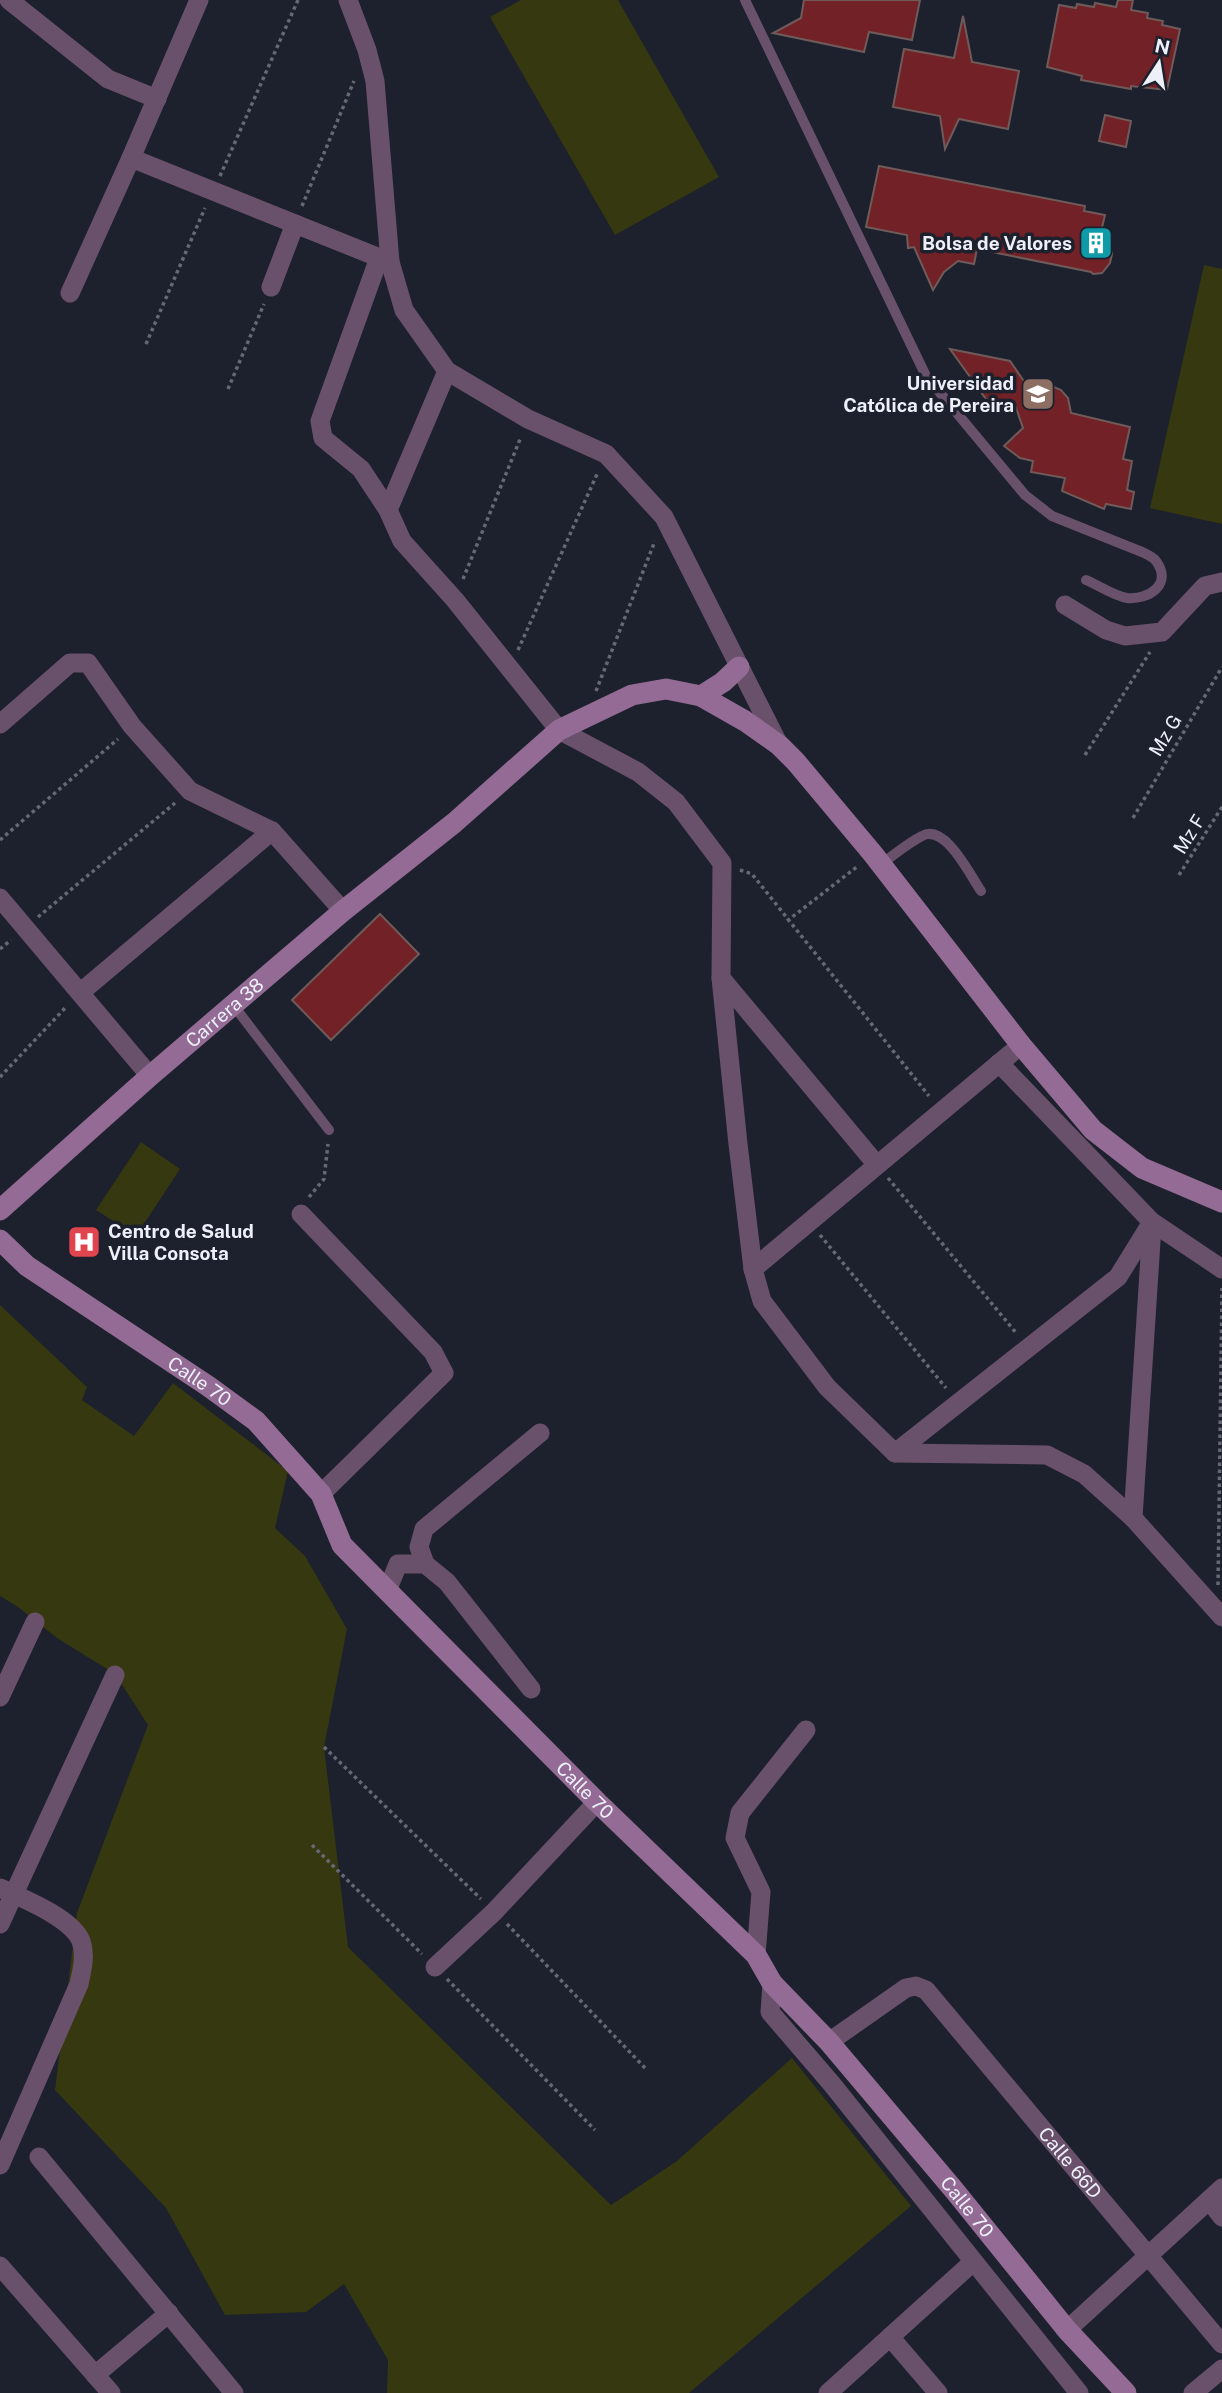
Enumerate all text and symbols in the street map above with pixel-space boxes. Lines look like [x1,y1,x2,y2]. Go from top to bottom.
north arrow [1124,28,1194,98]
text: N [1153,34,1172,59]
building icon: Bolsa de Valores [1077,224,1115,262]
place label: Bolsa de Valores [922,232,1072,254]
place label: Universidad Católica de Pereira [843,372,1014,416]
school or university icon: Universidad Católica de Pereira [1019,375,1057,413]
street label: Mz G [1144,710,1186,760]
street label: Mz F [1169,810,1209,858]
street label: Carrera 38 [181,973,268,1052]
place label: Centro de Salud Villa Consota [108,1220,254,1264]
hospital icon: Centro de Salud Villa Consota [65,1223,103,1261]
street label: Calle 70 [164,1352,236,1410]
street label: Calle 70 [552,1757,618,1823]
street label: Calle 66D [1034,2122,1106,2203]
street label: Calle 70 [936,2172,999,2242]

